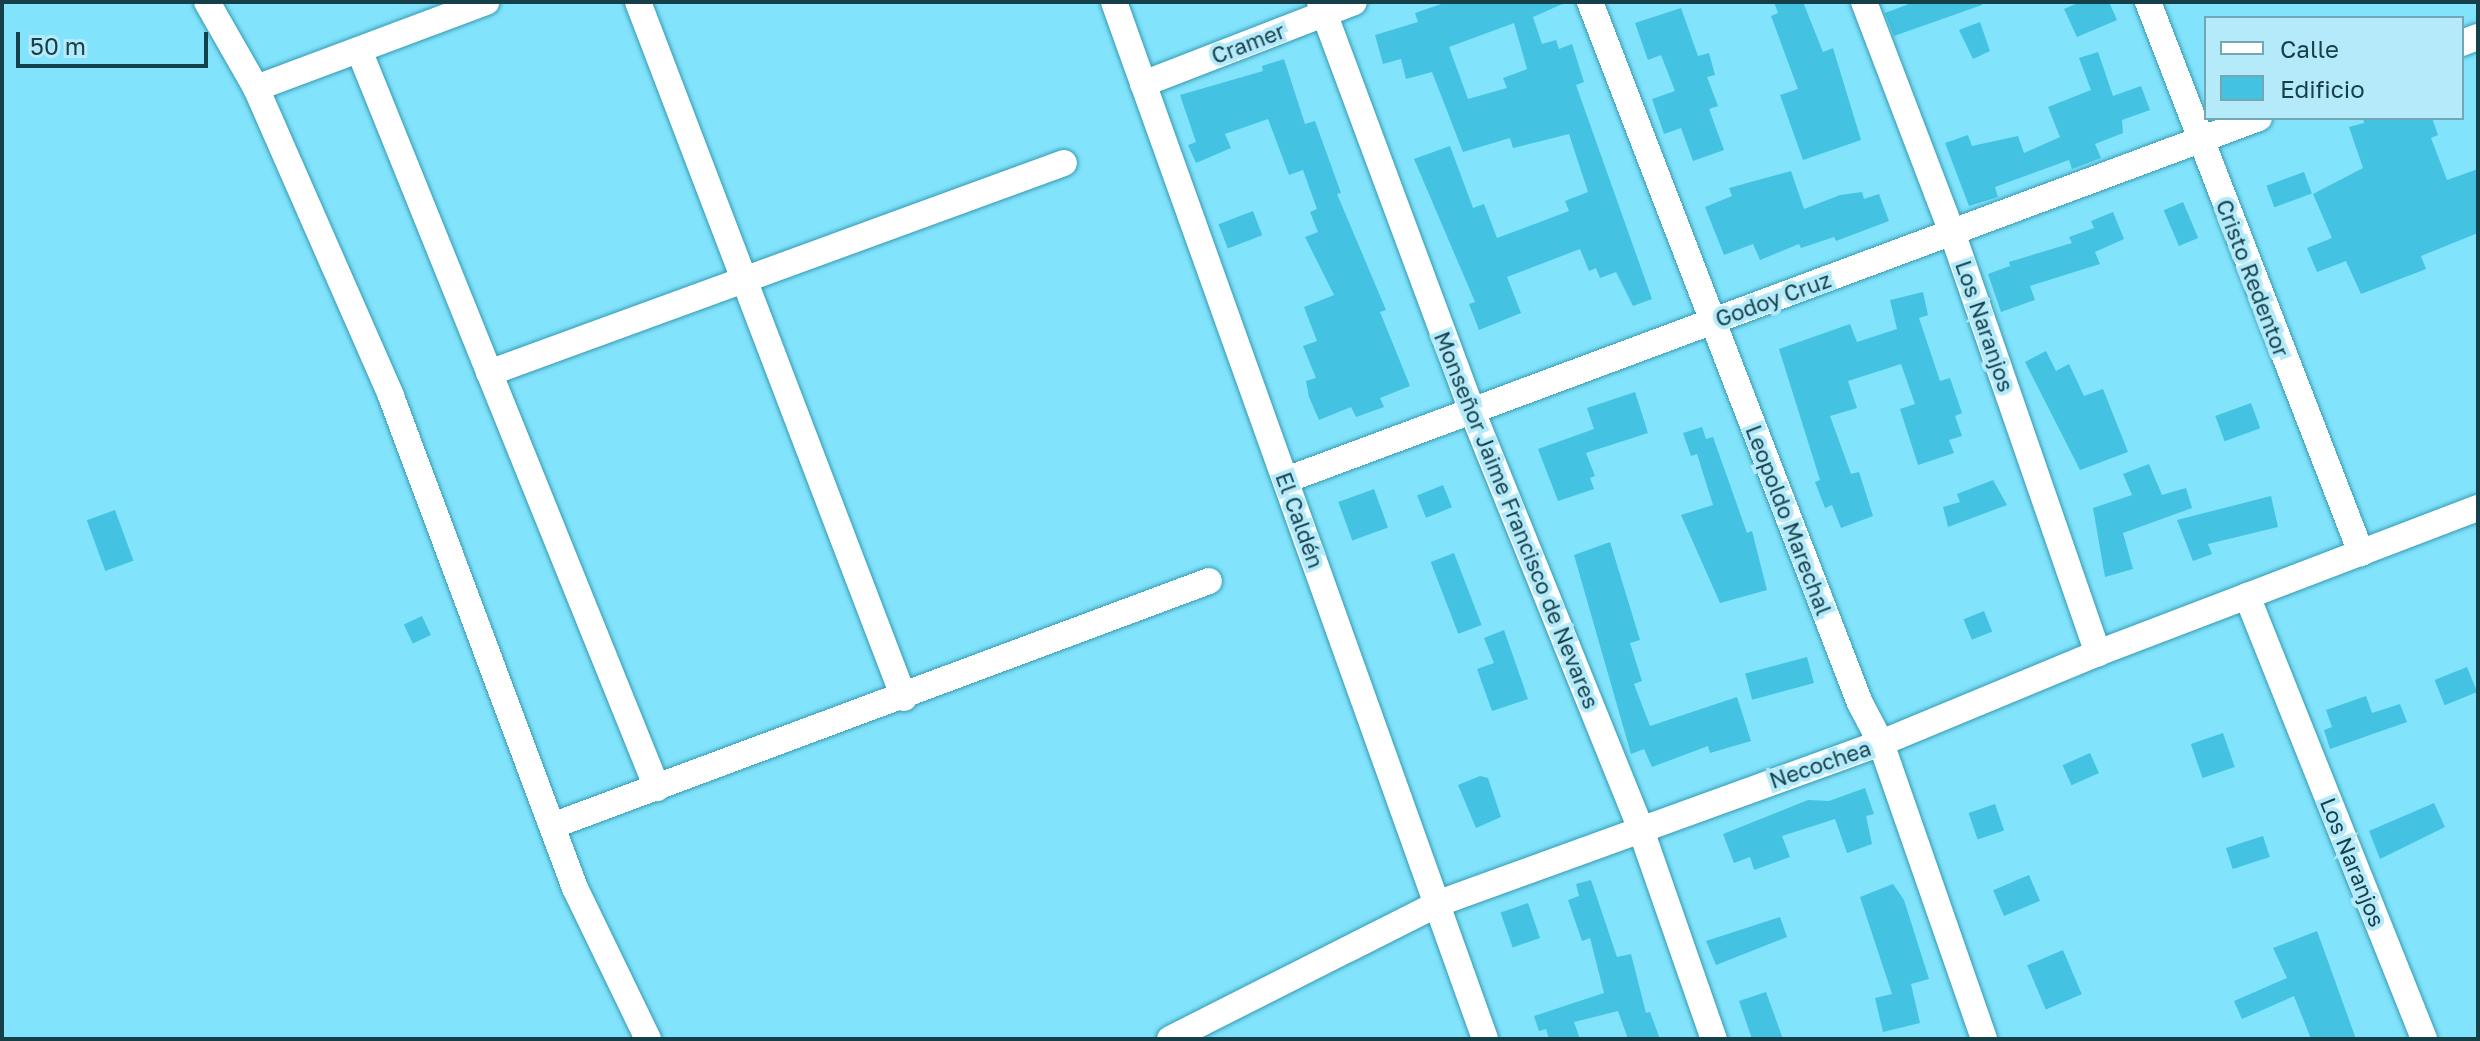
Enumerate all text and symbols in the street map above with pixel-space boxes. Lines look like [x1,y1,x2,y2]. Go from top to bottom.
scale bar [20,16,212,66]
legend [2204,16,2464,120]
street label: Cramer [1208,17,1288,69]
text: 50 m [30,31,86,60]
text: Calle [2280,34,2339,63]
text: Edificio [2280,74,2365,103]
street label: Cristo Redentor [2211,196,2295,360]
street label: Los Naranjos [1950,257,2020,395]
street label: Godoy Cruz [1712,266,1834,332]
street label: Monseñor Jaime Francisco de Nevares [1429,328,1605,712]
street label: Leopoldo Marechal [1741,421,1837,619]
street label: El Caldén [1270,469,1330,571]
street label: Necochea [1766,734,1874,794]
street label: Los Naranjos [2315,794,2391,930]

